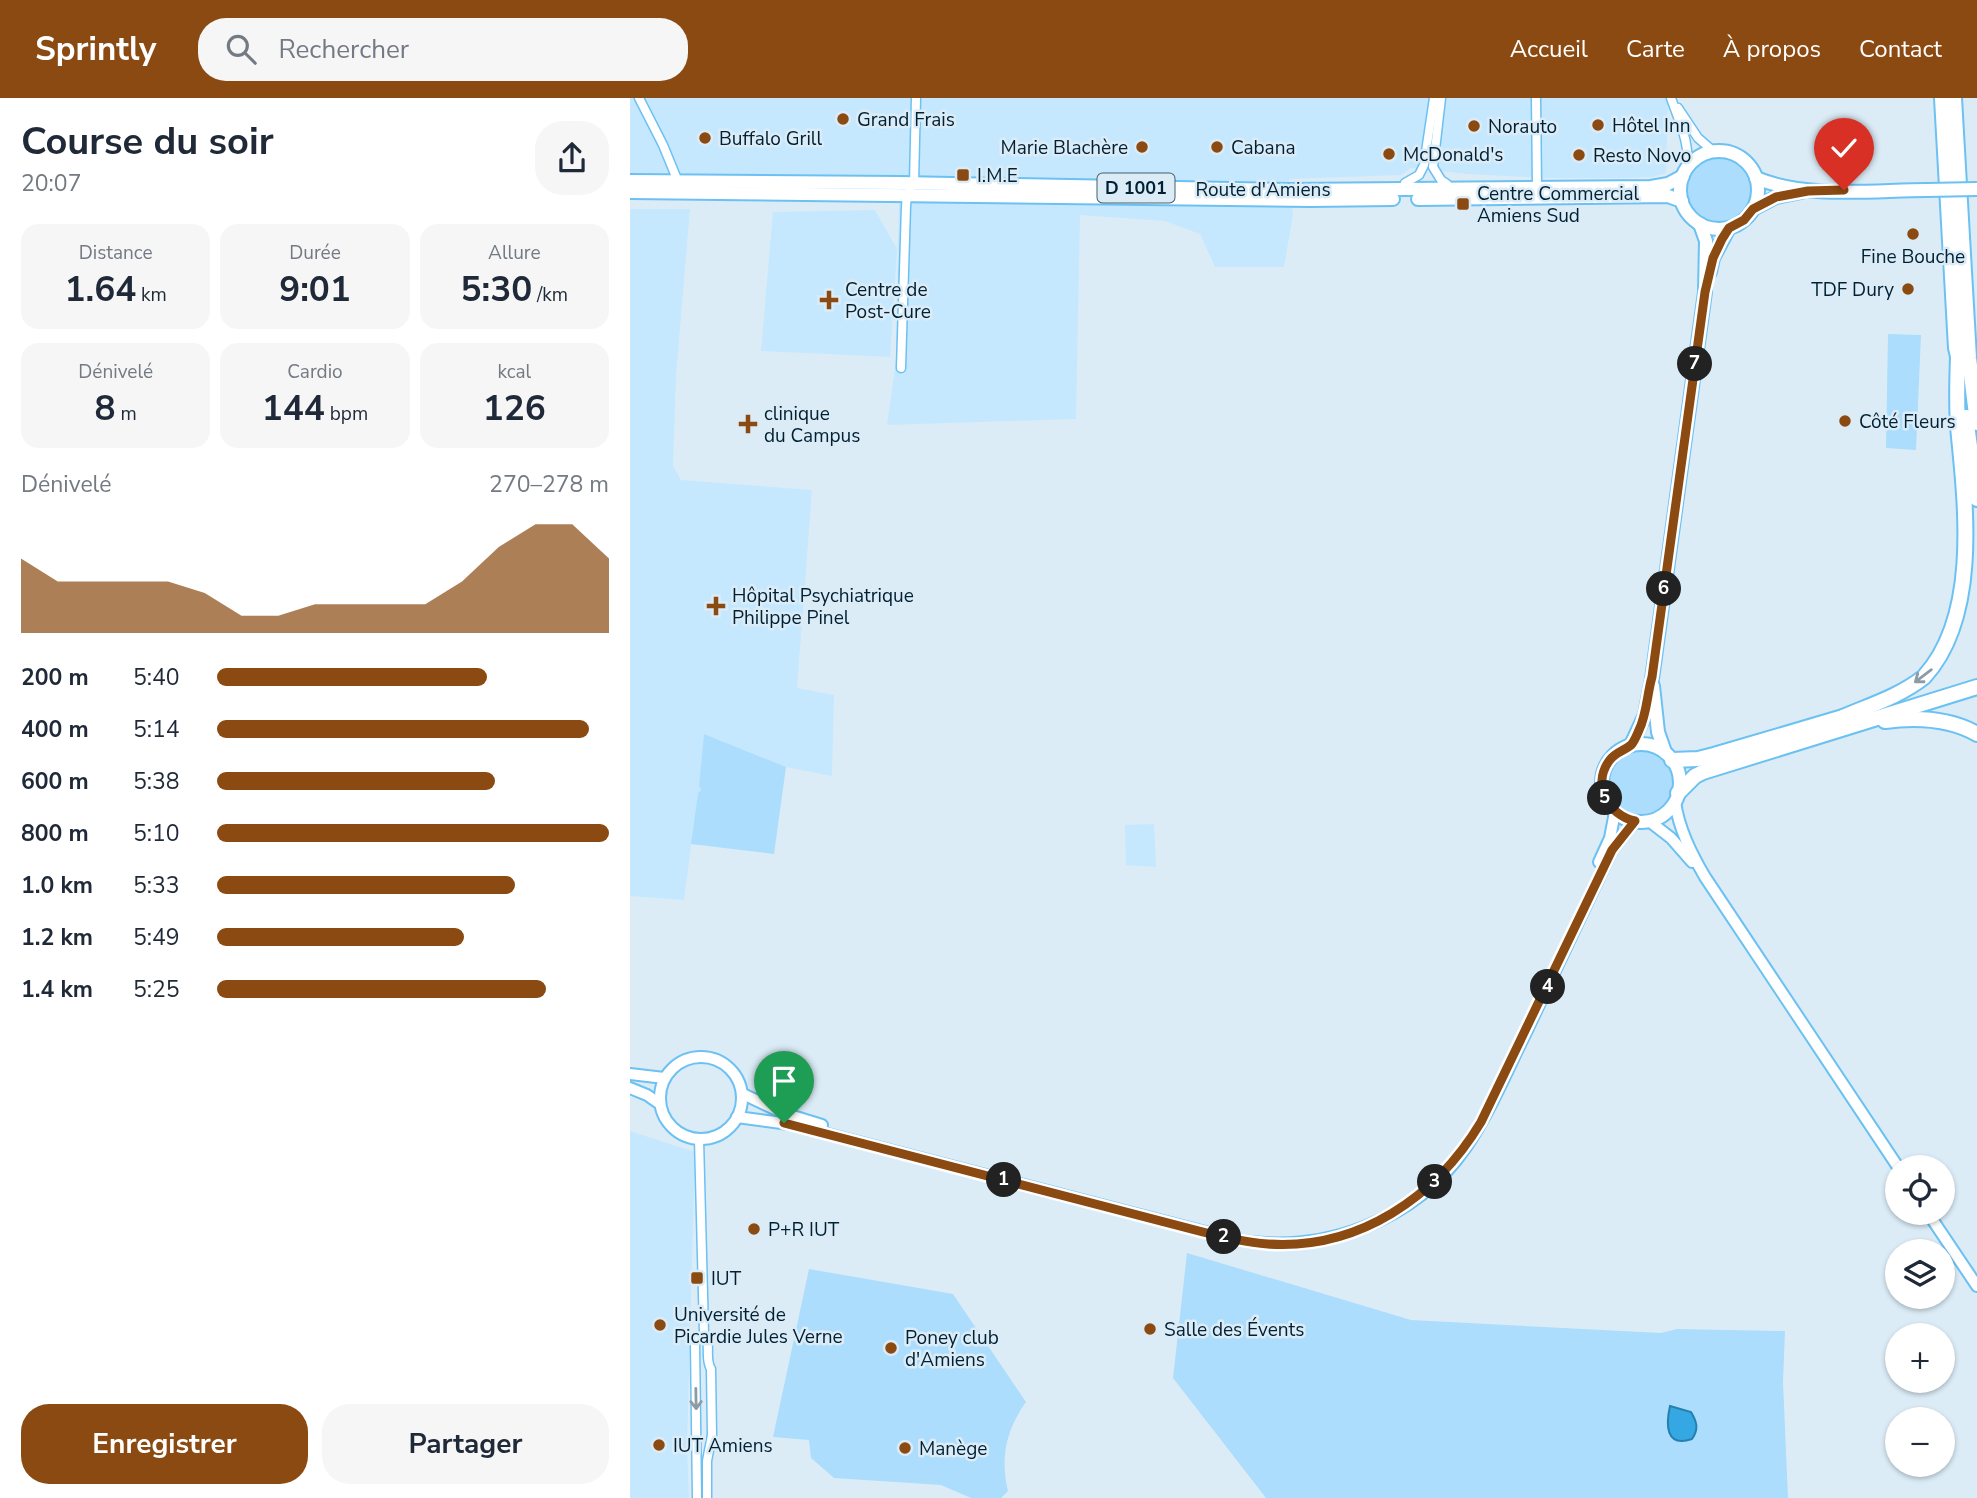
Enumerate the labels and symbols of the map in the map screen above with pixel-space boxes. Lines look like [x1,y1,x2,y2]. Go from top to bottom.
place label: Grand Frais [857,107,955,133]
marker: Grand Frais [835,111,851,127]
place label: Hôtel Inn [1612,113,1691,139]
place label: Norauto [1488,114,1557,140]
marker: Hôtel Inn [1590,117,1606,133]
marker: Norauto [1466,118,1482,134]
pin [1814,118,1874,190]
place label: Buffalo Grill [719,126,822,152]
marker: Buffalo Grill [697,130,713,146]
place label: Marie Blachère [1000,135,1128,161]
place label: Cabana [1231,135,1296,161]
marker: Marie Blachère [1134,139,1150,155]
marker: Cabana [1209,139,1225,155]
place label: McDonald's [1403,142,1504,168]
place label: Resto Novo [1593,143,1691,169]
marker: McDonald's [1381,146,1397,162]
marker: Resto Novo [1571,147,1587,163]
place label: I.M.E [977,163,1018,189]
marker: I.M.E [955,167,971,183]
road number: D 1001 [1098,174,1174,202]
street label: Route d'Amiens [1195,177,1331,203]
place label: Centre Commercial Amiens Sud [1477,181,1640,229]
marker: Centre Commercial Amiens Sud [1455,196,1471,212]
marker: Fine Bouche [1905,226,1921,242]
place label: Fine Bouche [1861,244,1965,270]
place label: Centre de Post-Cure [845,277,931,325]
place label: TDF Dury [1811,277,1894,303]
marker: TDF Dury [1900,281,1916,297]
marker: Centre de Post-Cure [819,290,839,310]
pin: 7 [1678,346,1712,382]
place label: clinique du Campus [764,401,860,449]
place label: Côté Fleurs [1859,409,1956,435]
marker: Côté Fleurs [1837,413,1853,429]
marker: clinique du Campus [738,414,758,434]
pin: 6 [1646,572,1682,606]
place label: Hôpital Psychiatrique Philippe Pinel [732,583,914,631]
marker: Hôpital Psychiatrique Philippe Pinel [706,596,726,616]
one-way arrow [1915,669,1933,684]
pin: 5 [1588,780,1622,816]
pin: 4 [1530,970,1566,1004]
pin [754,1051,814,1123]
pin: 1 [986,1162,1022,1198]
pin: 3 [1418,1164,1452,1200]
place label: P+R IUT [768,1217,840,1243]
pin: 2 [1206,1220,1242,1254]
marker: P+R IUT [746,1221,762,1237]
place label: IUT [711,1266,742,1292]
marker: IUT [689,1270,705,1286]
place label: Université de Picardie Jules Verne [674,1302,843,1350]
marker: Université de Picardie Jules Verne [652,1317,668,1333]
place label: Salle des Évents [1164,1317,1304,1343]
marker: Salle des Évents [1142,1321,1158,1337]
place label: Poney club d'Amiens [905,1325,999,1373]
marker: Poney club d'Amiens [883,1340,899,1356]
one-way arrow [689,1387,703,1410]
place label: IUT Amiens [673,1433,773,1459]
place label: Manège [919,1436,987,1462]
marker: IUT Amiens [651,1437,667,1453]
marker: Manège [897,1440,913,1456]

